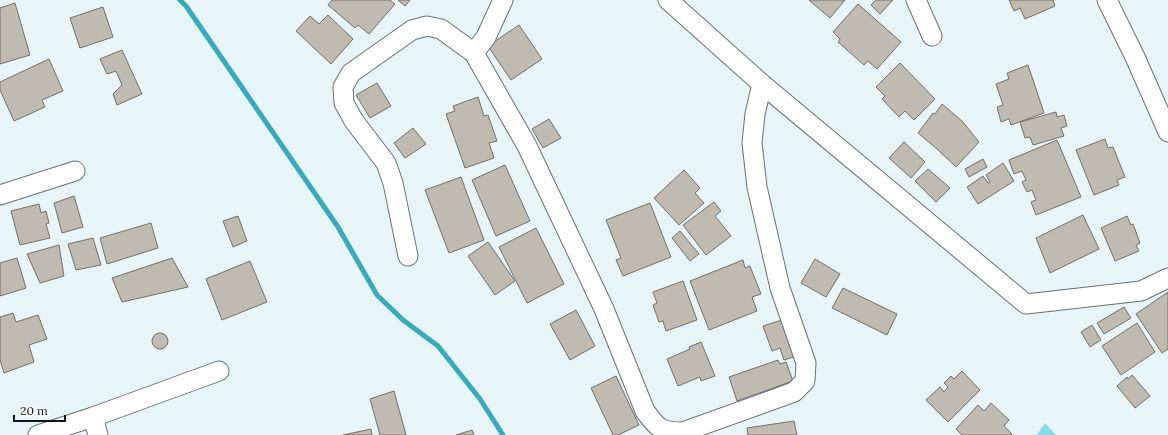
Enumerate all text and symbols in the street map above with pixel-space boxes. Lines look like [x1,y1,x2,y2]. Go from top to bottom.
scale bar [14,397,65,423]
text: 20 m [20,403,48,418]

